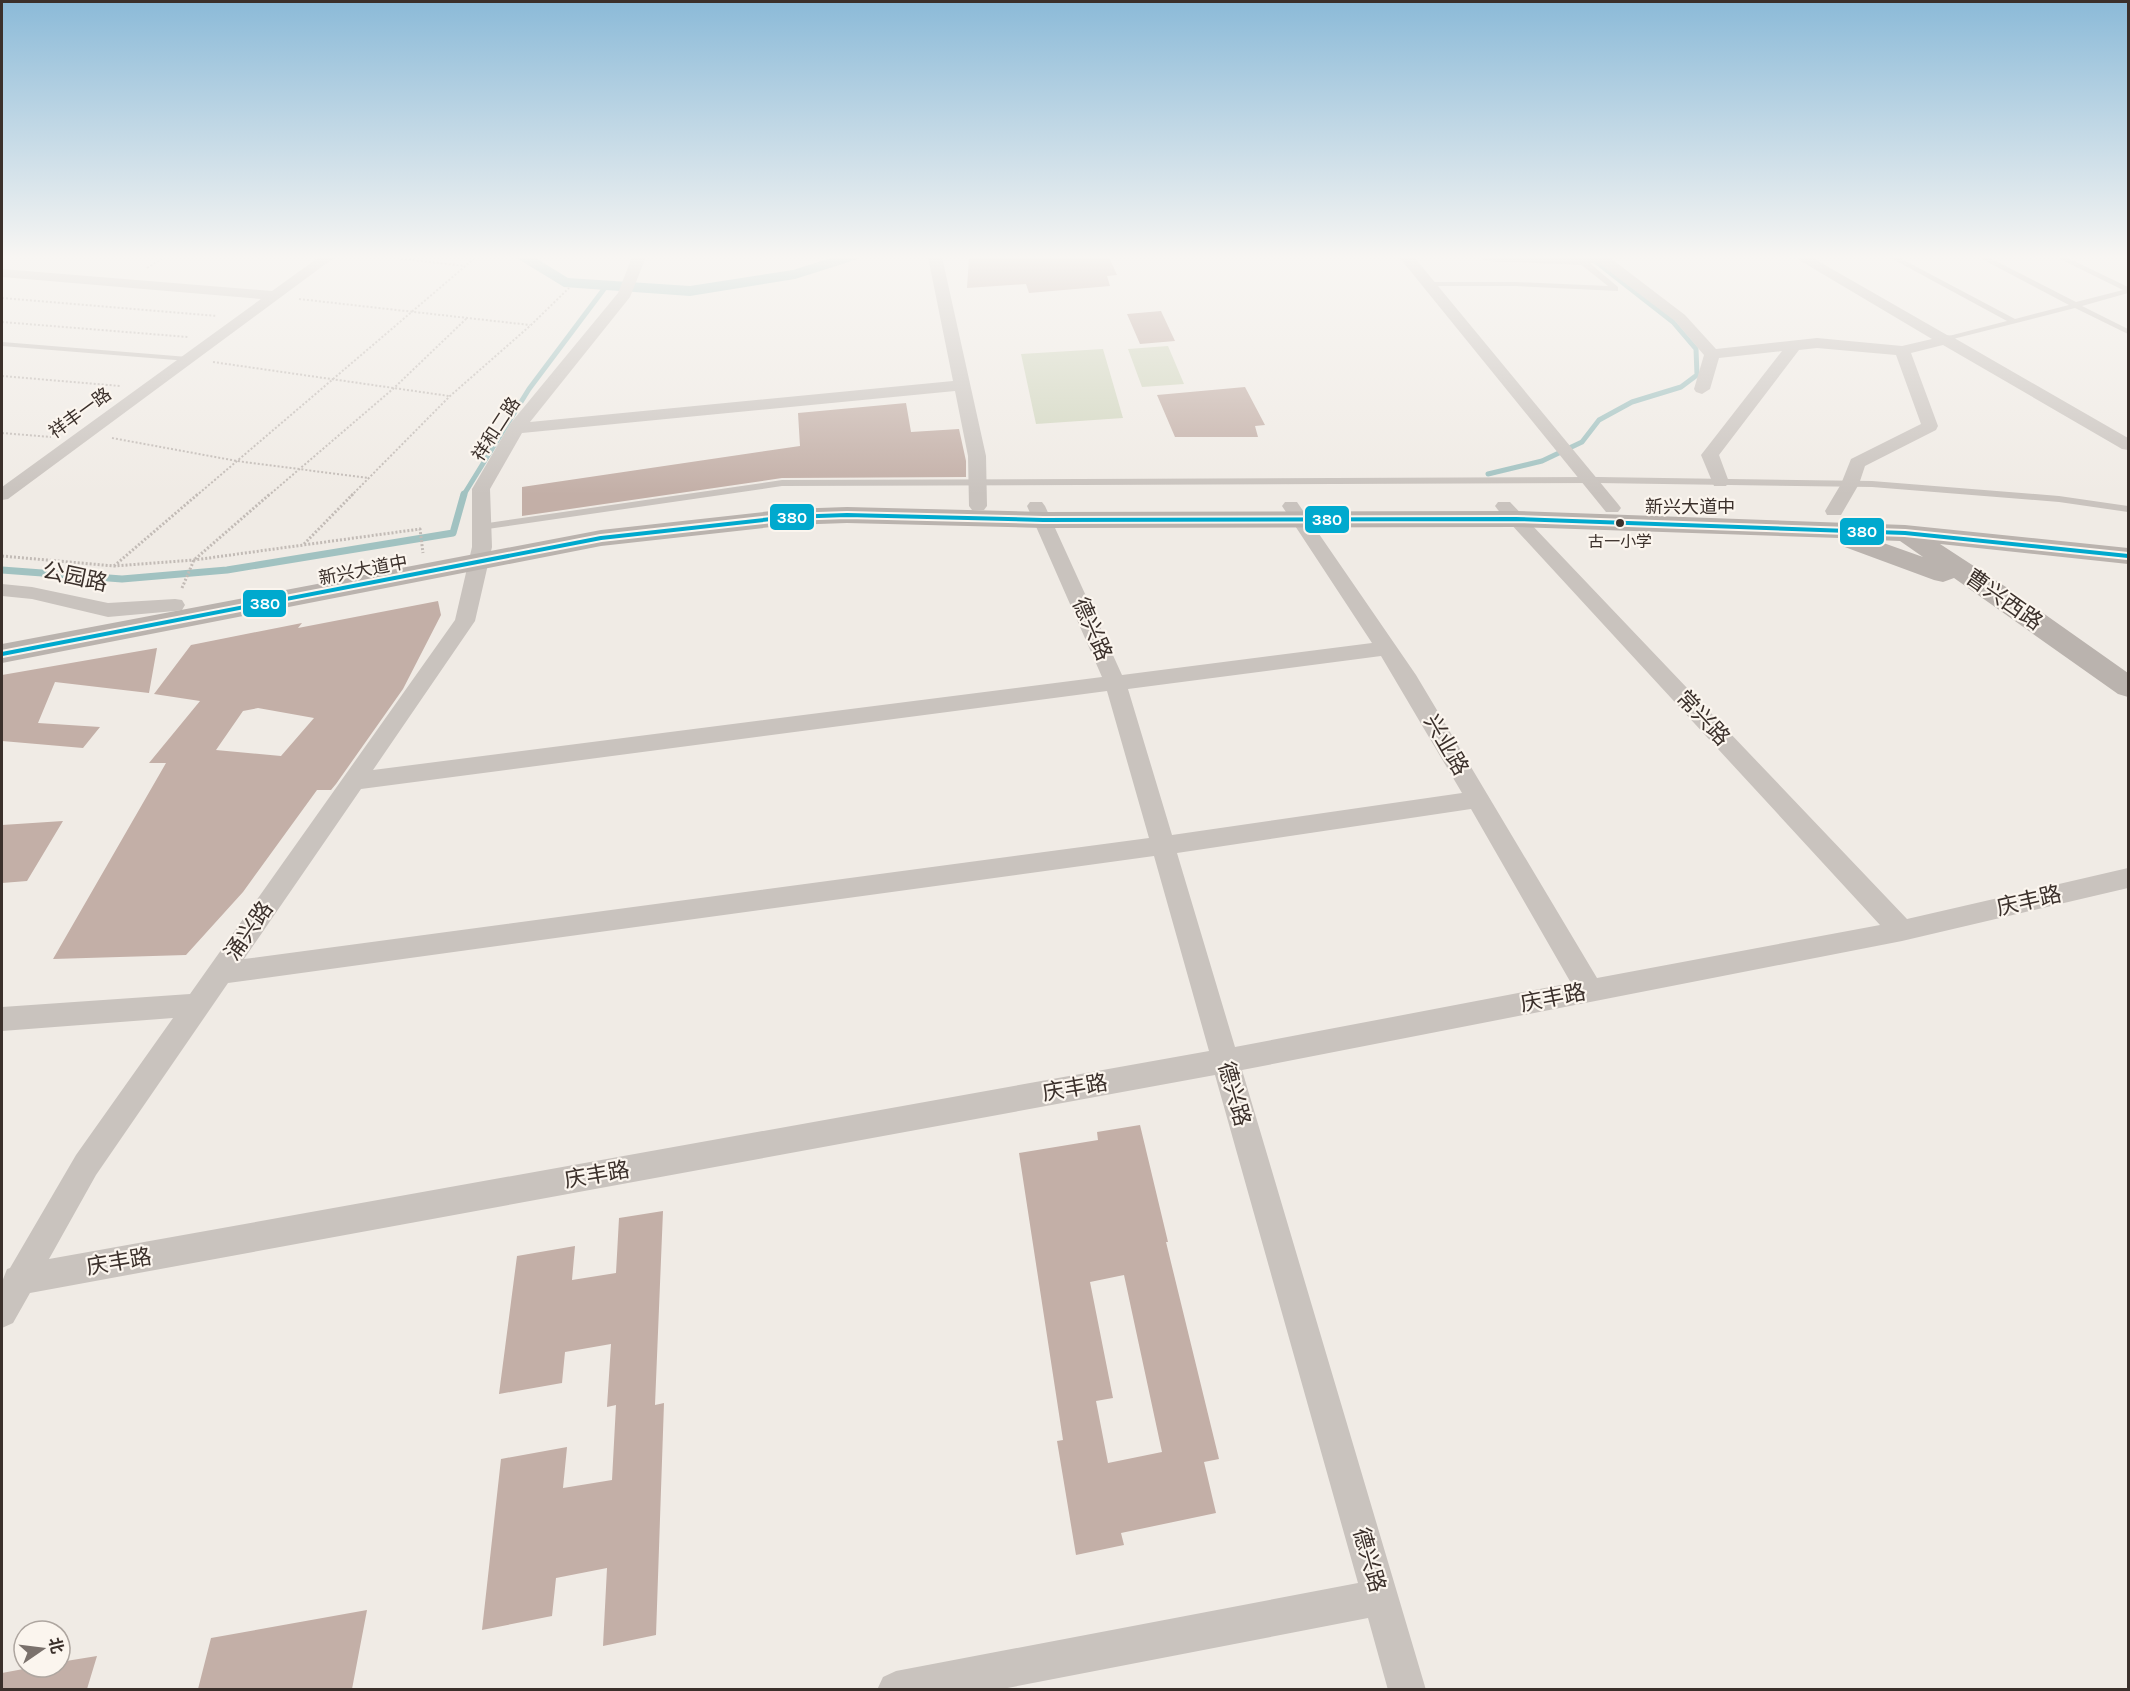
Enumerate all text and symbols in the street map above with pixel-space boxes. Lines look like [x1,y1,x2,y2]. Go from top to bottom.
street label: 祥丰一路 [44,383,116,443]
street label: 祥和二路 [467,393,525,465]
street label: 新兴大道中 [1645,496,1735,518]
line badge: 380 [769,503,815,531]
line badge: 380 [1304,505,1350,534]
text: 380 [777,508,807,527]
text: 380 [1312,510,1342,529]
marker: 古一小学 [1614,517,1626,529]
line badge: 380 [1839,517,1885,546]
text: 380 [1847,522,1877,541]
place label: 古一小学 [1588,532,1652,551]
street label: 新兴大道中 [317,551,409,589]
street label: 公园路 [40,557,110,597]
street label: 曹兴西路 [1960,564,2048,636]
line badge: 380 [242,589,287,618]
text: 380 [250,594,280,613]
street label: 德兴路 [1067,594,1117,664]
street label: 常兴路 [1671,685,1735,751]
street label: 兴业路 [1418,710,1474,780]
street label: 庆丰路 [1994,881,2064,921]
street label: 涌兴路 [219,897,279,965]
street label: 庆丰路 [1518,979,1588,1017]
street label: 德兴路 [1212,1059,1256,1129]
street label: 庆丰路 [1040,1069,1110,1107]
street label: 庆丰路 [562,1156,632,1194]
street label: 庆丰路 [84,1243,154,1281]
street label: 德兴路 [1347,1525,1391,1595]
north arrow [12,1619,72,1679]
text: 北 [45,1635,67,1656]

